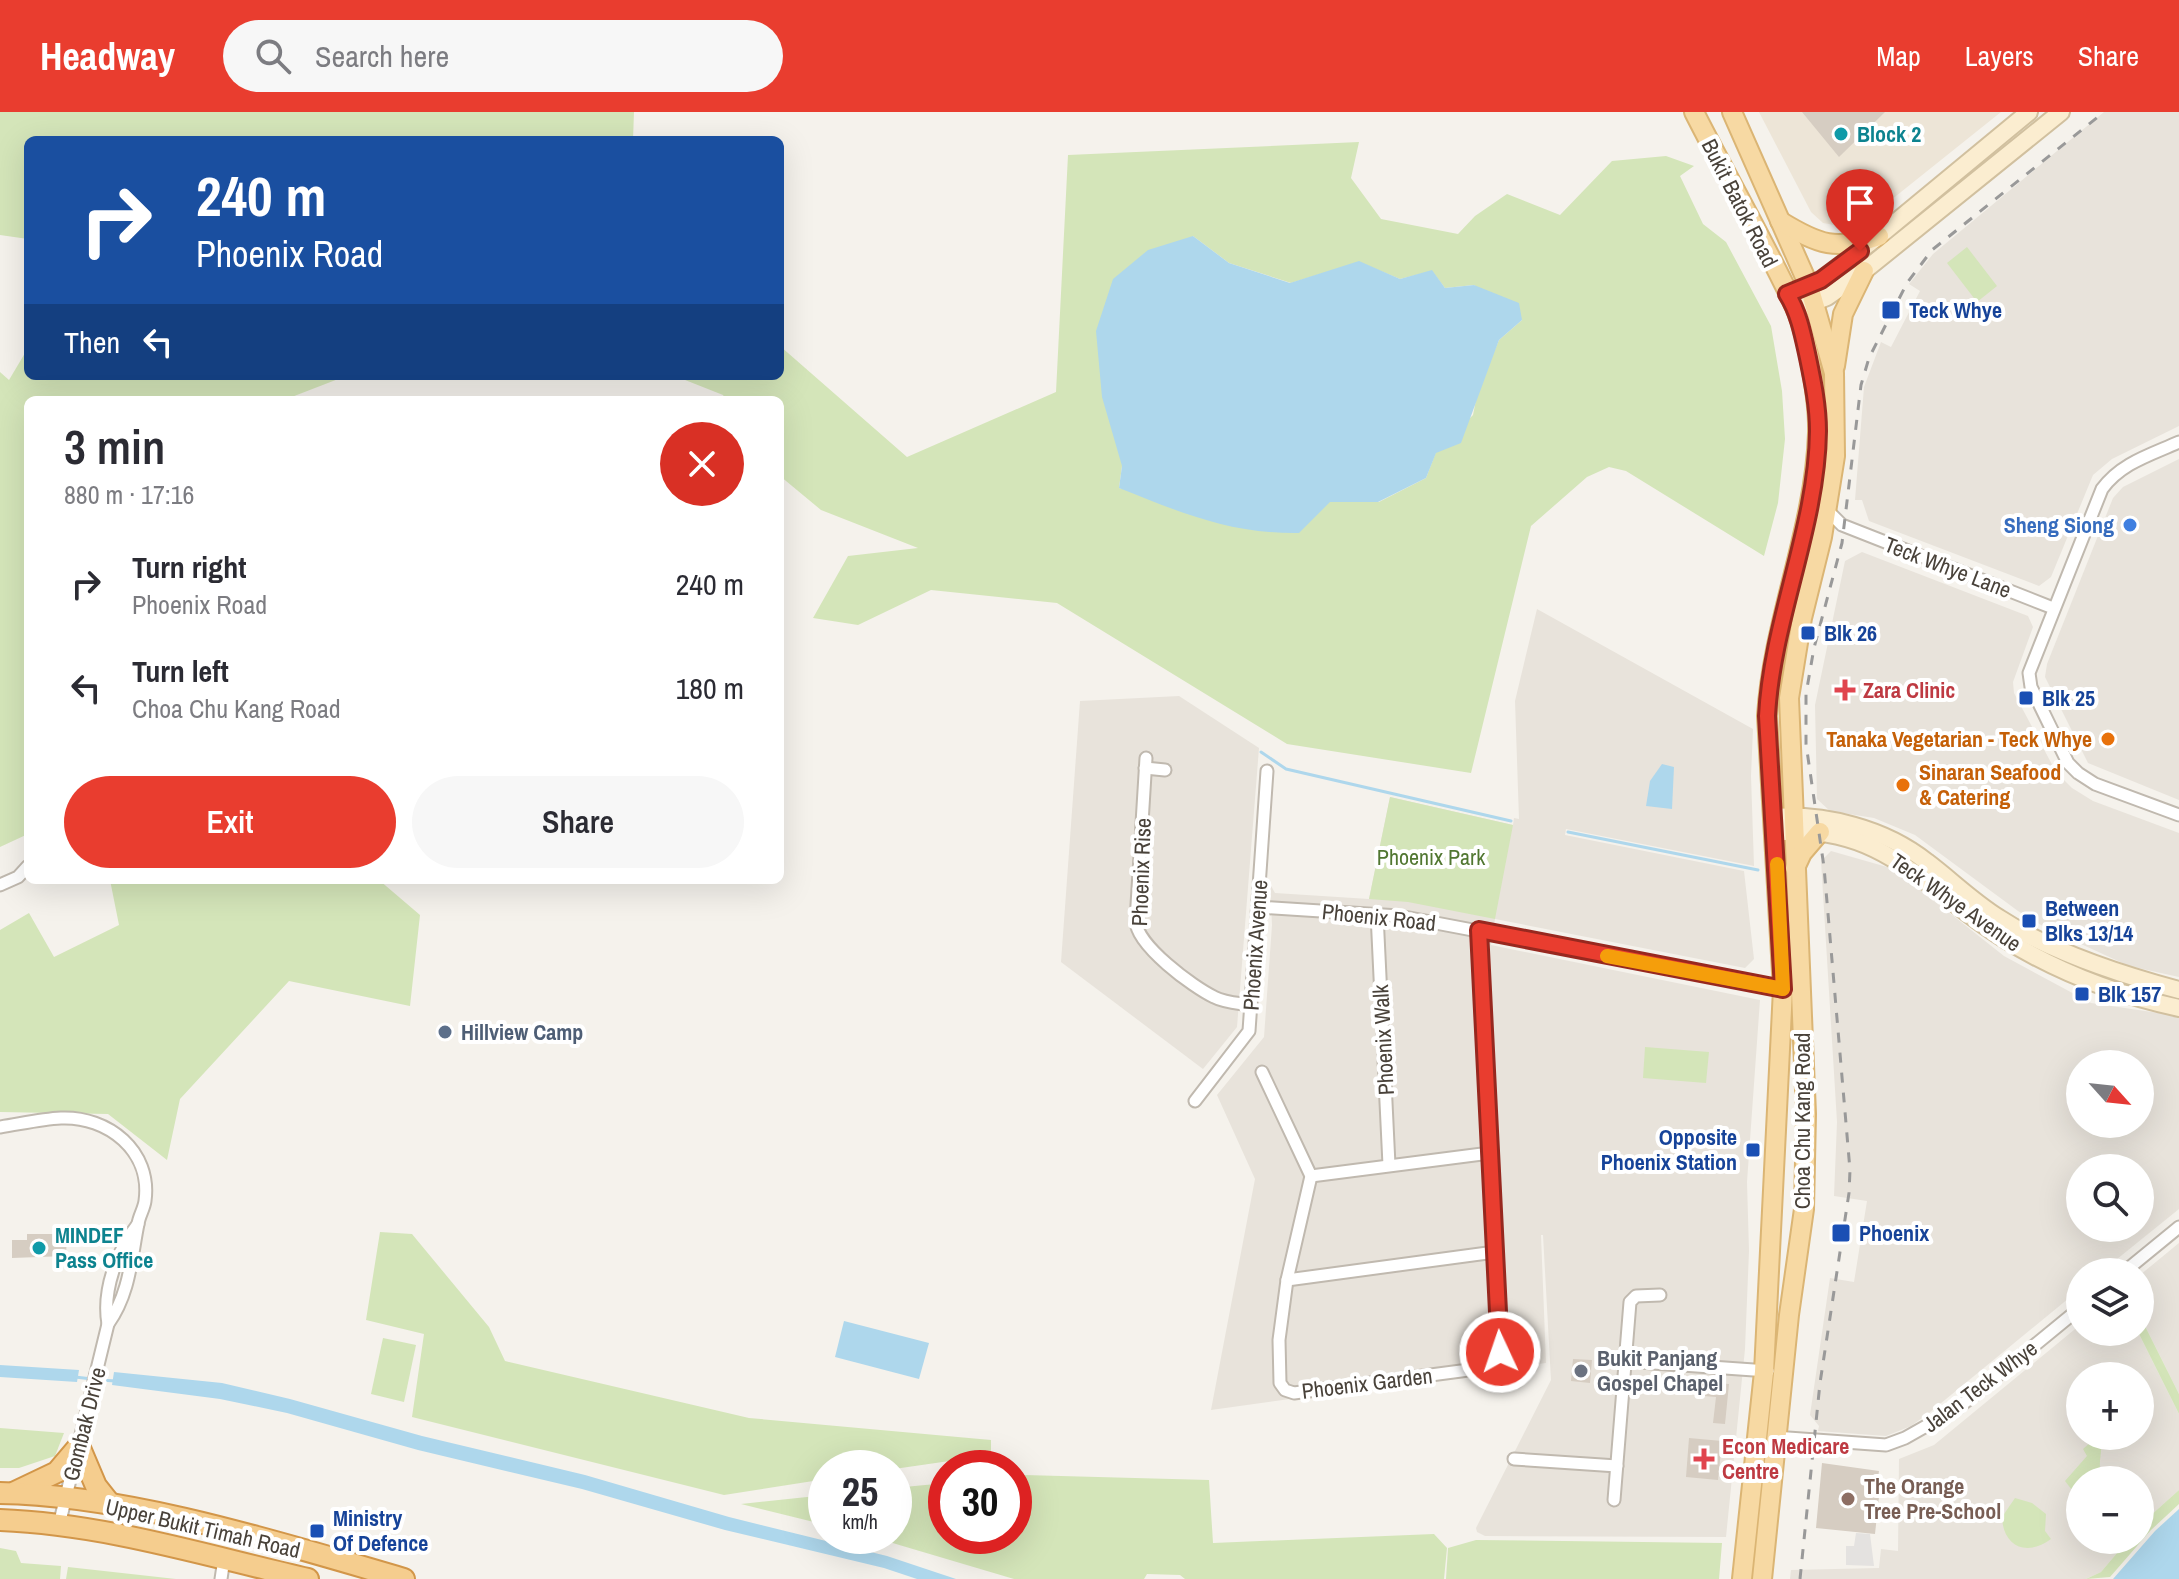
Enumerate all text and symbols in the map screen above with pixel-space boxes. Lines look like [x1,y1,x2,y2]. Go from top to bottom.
search box [223,20,783,92]
text: Headway [40,31,175,82]
icon: search [251,34,295,78]
text: Search here [315,36,449,76]
text: Map [1876,37,1921,75]
text: Layers [1965,37,2034,75]
text: Share [2078,37,2139,75]
place label: Block 2 [1857,119,1921,149]
marker: Block 2 [1832,125,1850,143]
street label: Bukit Batok Road [1695,134,1785,272]
text: 240 m [196,158,326,233]
icon: right [64,168,168,272]
pin [1826,169,1894,251]
icon: arrive [1838,181,1882,225]
text: Phoenix Road [196,230,383,278]
place label: Teck Whye [1909,295,2002,325]
marker: Teck Whye [1880,299,1902,321]
icon: left [136,320,180,364]
text: Then [64,322,120,362]
text: 3 min [64,414,165,479]
button: close [660,422,744,506]
text: 880 m · 17:16 [64,477,194,512]
place label: Sheng Siong [2004,510,2114,540]
marker: Sheng Siong [2121,516,2139,534]
street label: Teck Whye Lane [1880,529,2016,605]
text: Turn right [132,547,246,587]
icon: right [64,562,108,606]
text: 240 m [676,564,744,604]
text: Phoenix Road [132,587,267,622]
place label: Blk 26 [1824,618,1877,648]
marker: Blk 26 [1799,624,1817,642]
text: Turn left [132,651,229,691]
icon: left [64,666,108,710]
text: 180 m [676,668,744,708]
place label: Zara Clinic [1863,675,1955,705]
marker: Zara Clinic [1834,679,1856,701]
place label: Blk 25 [2042,683,2095,713]
marker: Blk 25 [2017,689,2035,707]
text: Choa Chu Kang Road [132,691,341,726]
place label: Tanaka Vegetarian - Teck Whye [1826,724,2092,754]
marker: Tanaka Vegetarian - Teck Whye [2099,730,2117,748]
place label: Sinaran Seafood & Catering [1919,757,2061,812]
button: Exit [64,776,396,868]
button: Share [412,776,744,868]
marker: Sinaran Seafood & Catering [1894,776,1912,794]
street label: Phoenix Rise [1124,817,1158,927]
park label: Phoenix Park [1377,842,1486,872]
street label: Teck Whye Avenue [1885,846,2027,958]
street label: Phoenix Avenue [1235,879,1275,1011]
place label: Between Blks 13/14 [2045,893,2133,948]
street label: Phoenix Road [1321,896,1437,938]
marker: Between Blks 13/14 [2020,912,2038,930]
place label: Blk 157 [2098,979,2161,1009]
street label: Phoenix Walk [1365,983,1401,1096]
marker: Blk 157 [2073,985,2091,1003]
place label: Hillview Camp [461,1017,583,1047]
marker: Hillview Camp [436,1023,454,1041]
street label: Choa Chu Kang Road [1787,1033,1817,1209]
north arrow [2066,1050,2154,1138]
map controls [2066,1050,2154,1554]
place label: Opposite Phoenix Station [1601,1122,1737,1177]
marker: Opposite Phoenix Station [1744,1141,1762,1159]
button: search [2066,1154,2154,1242]
place label: Phoenix [1859,1218,1929,1248]
place label: MINDEF Pass Office [55,1220,153,1275]
marker: Phoenix [1830,1222,1852,1244]
marker: MINDEF Pass Office [30,1239,48,1257]
button: layers [2066,1258,2154,1346]
position arrow [1458,1310,1542,1394]
street label: Jalan Teck Whye [1917,1333,2043,1439]
place label: Bukit Panjang Gospel Chapel [1597,1343,1723,1398]
street label: Phoenix Garden [1300,1360,1434,1406]
marker: Bukit Panjang Gospel Chapel [1572,1362,1590,1380]
button: + [2066,1362,2154,1450]
street label: Gombak Drive [55,1364,113,1484]
place label: Econ Medicare Centre [1722,1431,1849,1486]
marker: Econ Medicare Centre [1693,1448,1715,1470]
speed limit sign: 30 [928,1450,1032,1554]
text: 25 [842,1465,878,1518]
button: − [2066,1466,2154,1554]
place label: The Orange Tree Pre-School [1864,1471,2001,1526]
marker: The Orange Tree Pre-School [1839,1490,1857,1508]
street label: Upper Bukit Timah Road [103,1491,303,1565]
place label: Ministry Of Defence [333,1503,428,1558]
text: km/h [842,1508,878,1535]
marker: Ministry Of Defence [308,1522,326,1540]

